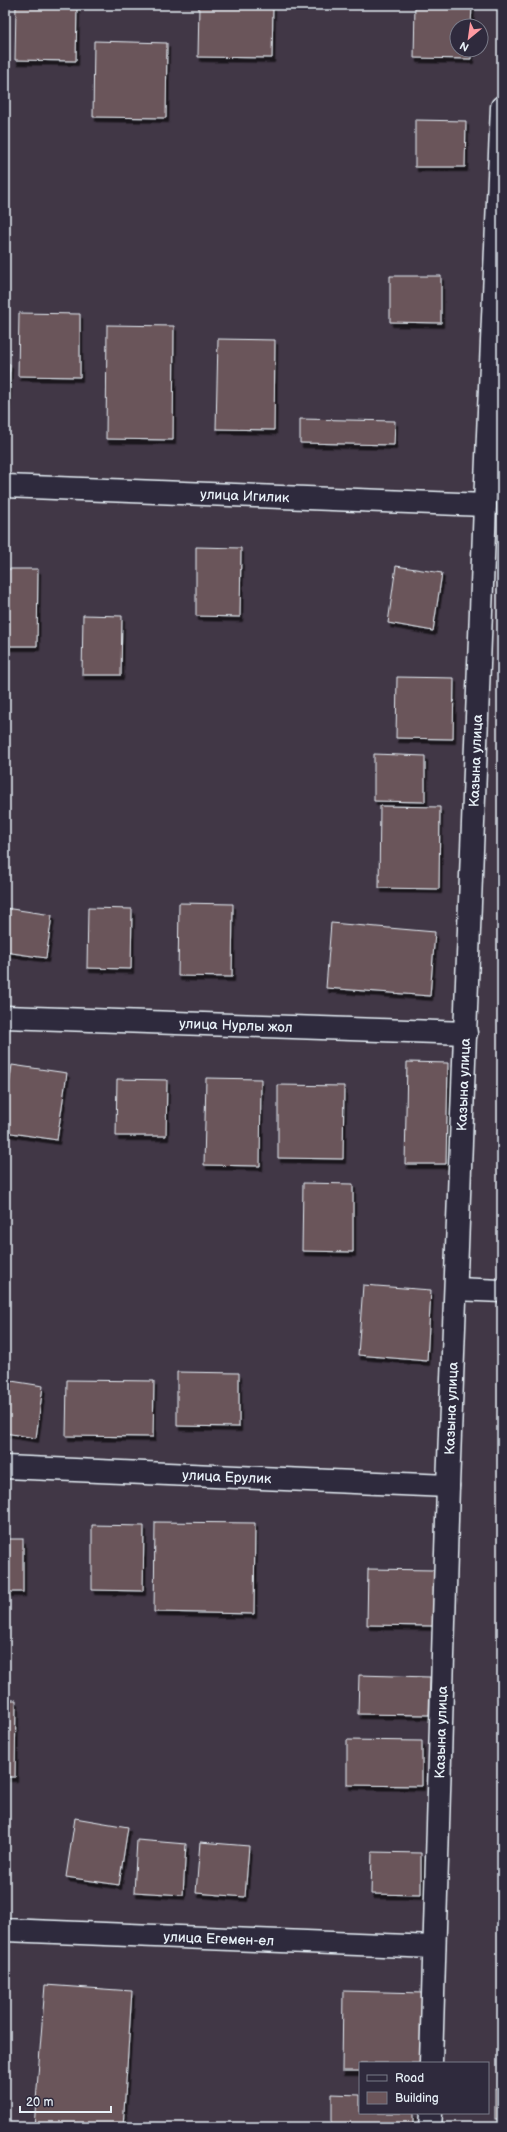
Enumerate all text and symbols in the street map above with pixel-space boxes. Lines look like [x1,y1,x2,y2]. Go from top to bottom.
north arrow [449,18,489,58]
text: N [458,39,471,54]
street label: улица Игилик [200,486,290,506]
street label: Казына улица [466,713,486,808]
street label: улица Нурлы жол [179,1015,293,1036]
street label: Казына улица [453,1037,474,1131]
street label: Казына улица [441,1361,462,1455]
street label: улица Ерулик [182,1467,272,1487]
street label: Казына улица [431,1685,451,1779]
street label: улица Егемен-ел [163,1928,275,1950]
legend [359,2062,489,2114]
text: Road [395,2071,424,2086]
scale bar [20,2088,111,2114]
text: Building [395,2091,439,2106]
text: 20 m [26,2095,53,2110]

